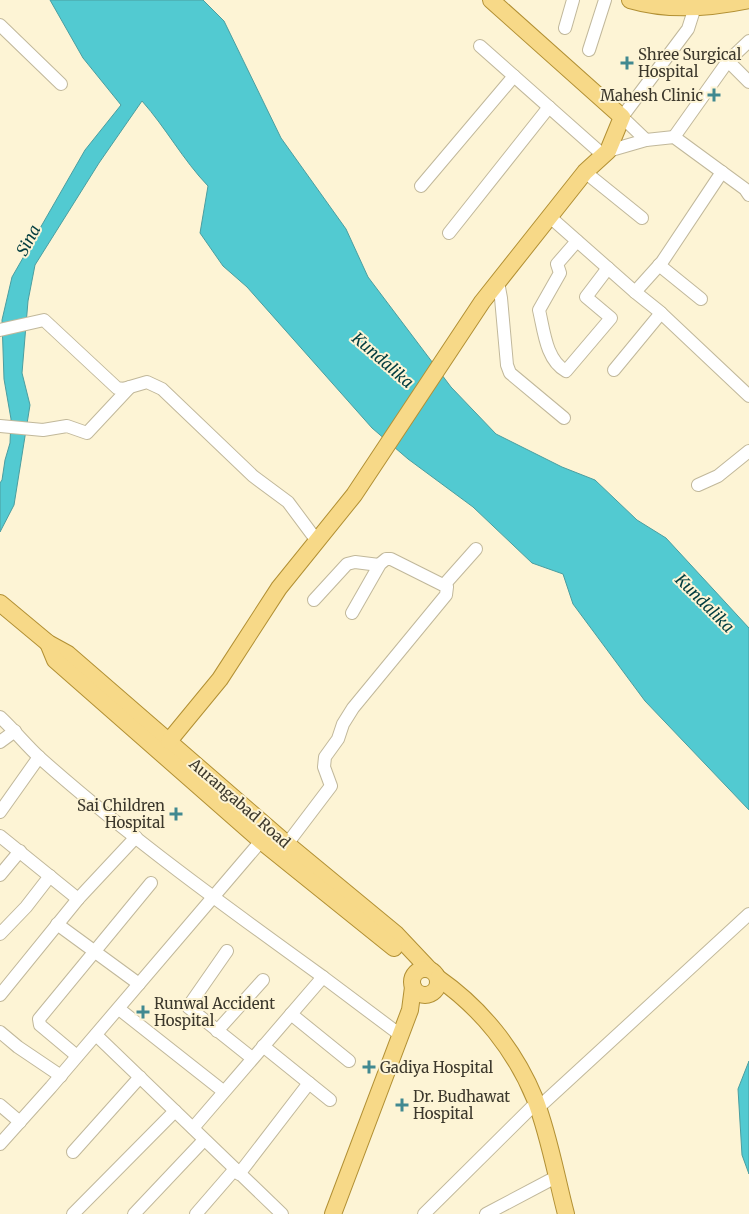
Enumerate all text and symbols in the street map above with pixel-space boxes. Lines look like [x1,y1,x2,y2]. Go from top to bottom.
place label: Shree Surgical Hospital [638,45,742,81]
marker: Shree Surgical Hospital [620,56,634,70]
place label: Mahesh Clinic [600,86,703,105]
marker: Mahesh Clinic [707,88,721,102]
water label: Sina [12,221,44,259]
water label: Kundalika [347,327,418,392]
water label: Kundalika [671,569,739,637]
street label: Aurangabad Road [185,753,294,852]
place label: Sai Children Hospital [77,796,165,832]
marker: Sai Children Hospital [169,807,183,821]
place label: Runwal Accident Hospital [154,994,275,1030]
marker: Runwal Accident Hospital [136,1005,150,1019]
place label: Gadiya Hospital [380,1058,494,1077]
marker: Gadiya Hospital [362,1060,376,1074]
place label: Dr. Budhawat Hospital [413,1087,510,1123]
marker: Dr. Budhawat Hospital [395,1098,409,1112]

